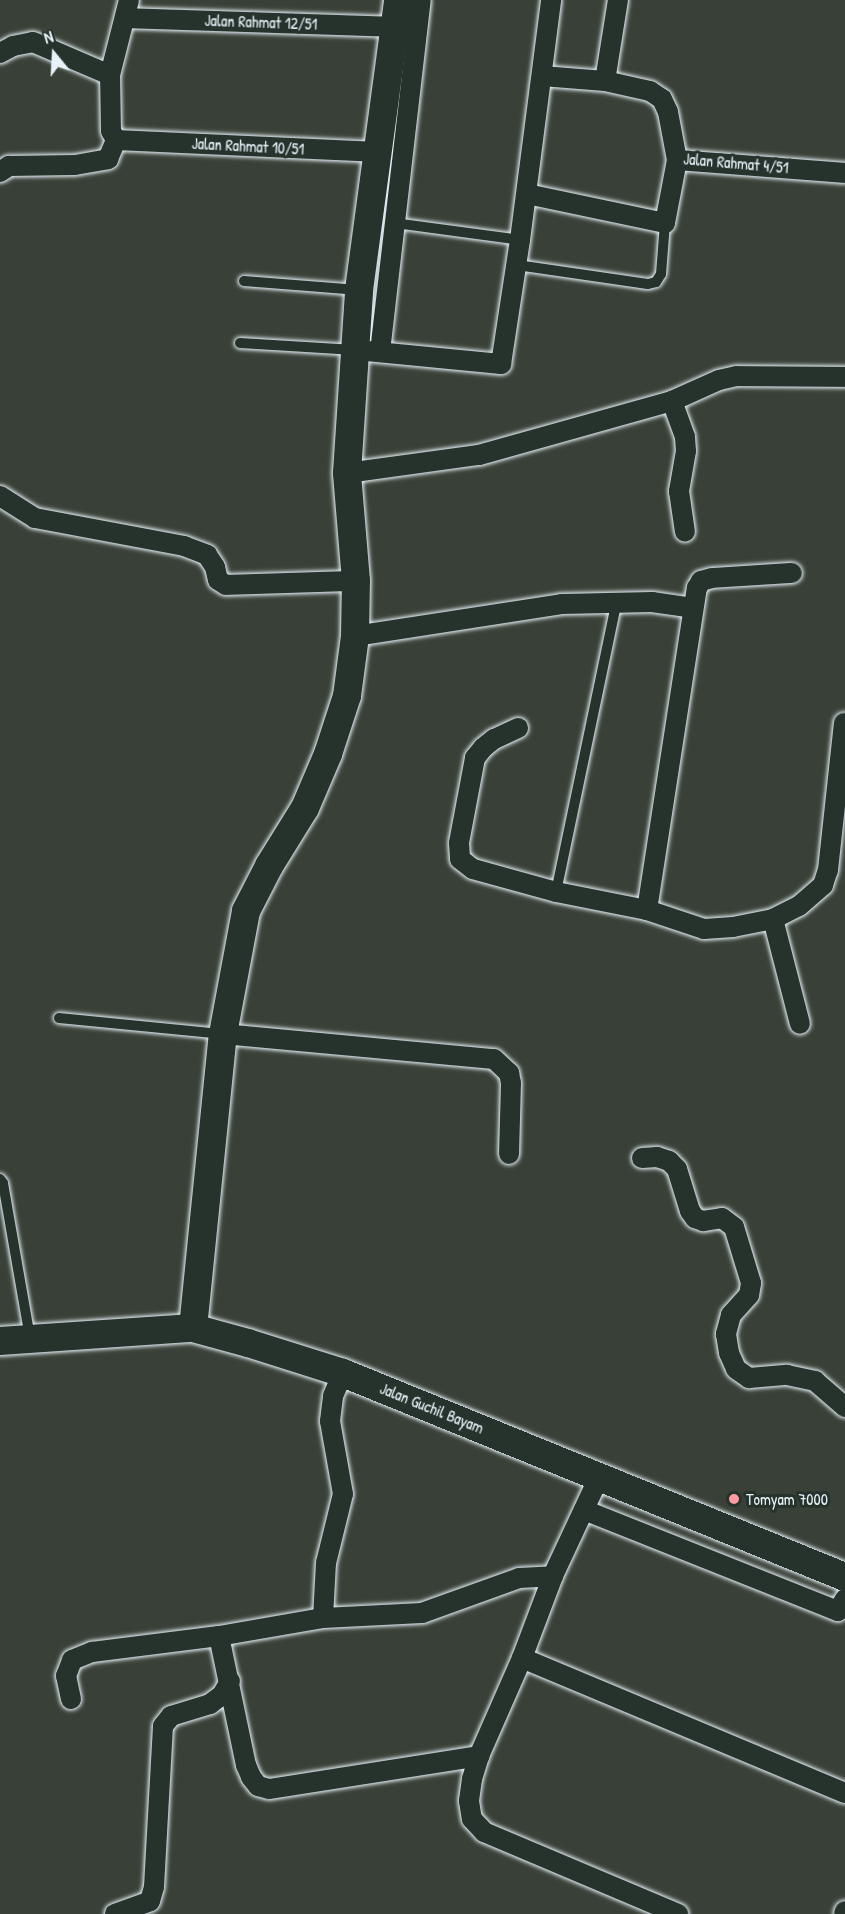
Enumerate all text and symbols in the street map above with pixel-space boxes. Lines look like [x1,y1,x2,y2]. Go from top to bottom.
street label: Jalan Rahmat 12/51 [204,10,318,34]
north arrow [24,24,84,84]
text: N [41,25,56,49]
street label: Jalan Rahmat 10/51 [191,133,305,159]
street label: Jalan Rahmat 4/51 [683,149,789,177]
street label: Jalan Guchil Bayam [377,1378,487,1438]
place label: Tomyam 7000 [746,1489,828,1509]
marker: Tomyam 7000 [727,1492,741,1506]

